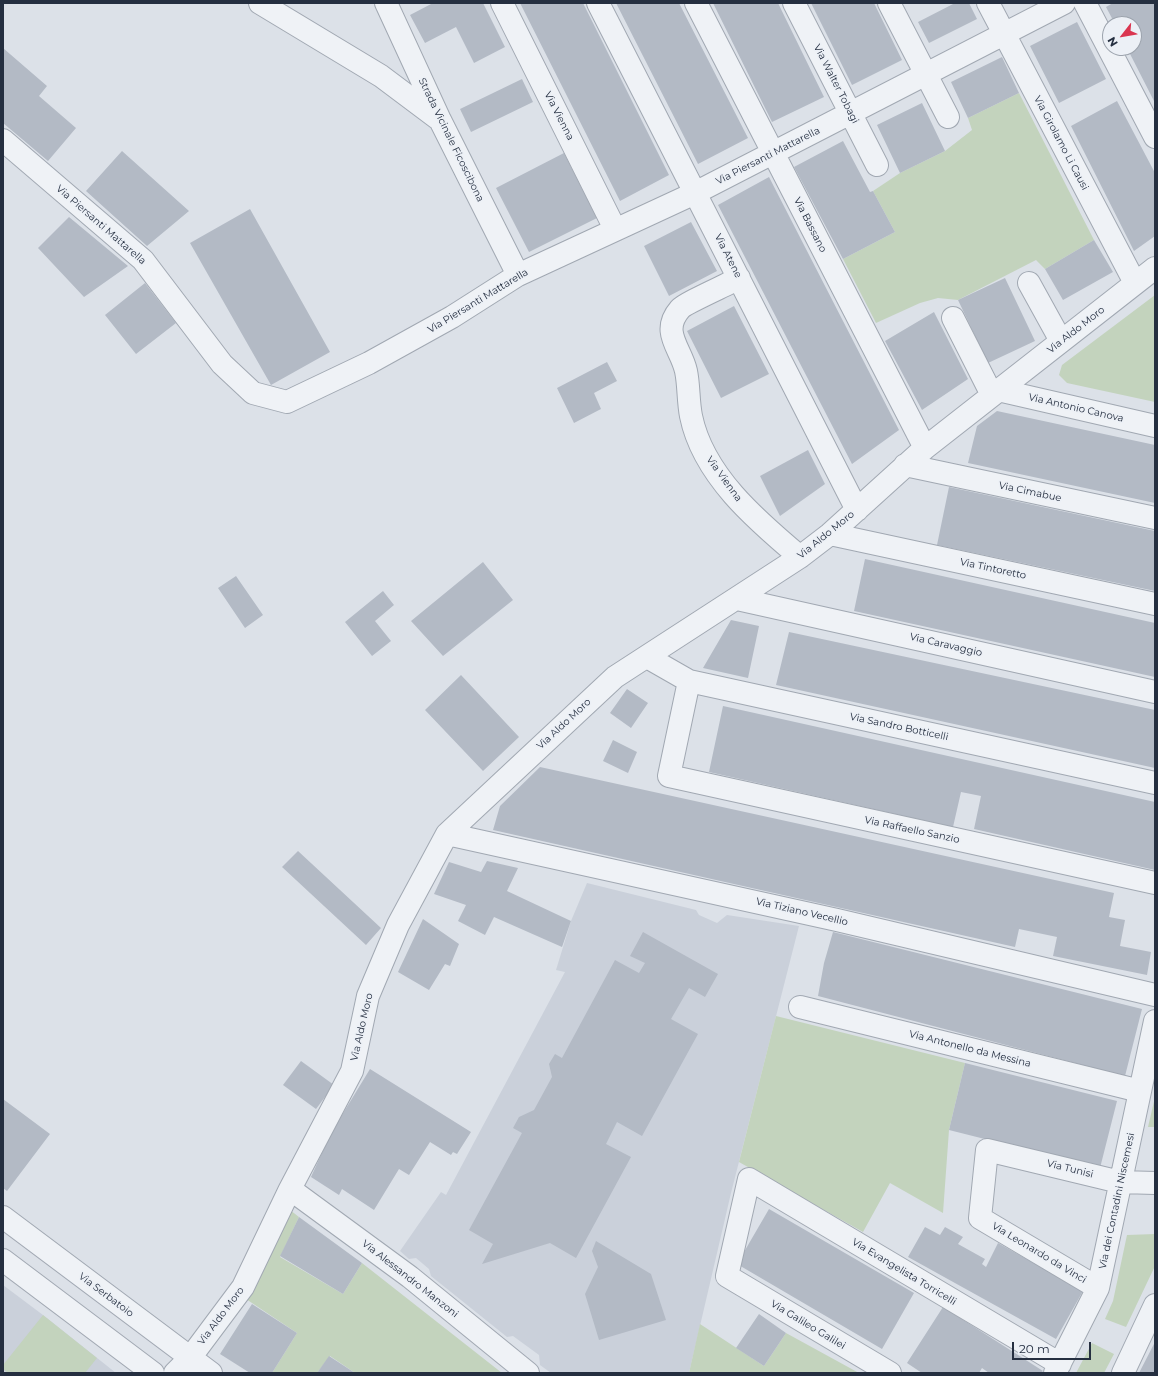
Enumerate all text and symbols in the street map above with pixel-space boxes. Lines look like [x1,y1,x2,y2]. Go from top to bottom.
north arrow [1102,16,1142,56]
text: N [1104,34,1121,49]
street label: Via Walter Tobagi [811,42,861,126]
street label: Strada Vicinale Ficoscibona [416,76,486,204]
street label: Via Vienna [542,90,576,142]
street label: Via Girolamo Li Causi [1031,94,1091,192]
street label: Via Piersanti Mattarella [714,125,822,187]
street label: Via Piersanti Mattarella [54,183,148,267]
street label: Via Bassano [791,195,829,255]
street label: Via Atene [712,232,744,280]
street label: Via Piersanti Mattarella [426,266,530,336]
street label: Via Aldo Moro [1045,304,1107,356]
street label: Via Antonio Canova [1027,391,1125,425]
street label: Via Vienna [704,454,744,504]
street label: Via Cimabue [998,479,1062,505]
street label: Via Aldo Moro [795,508,857,562]
street label: Via Tintoretto [959,556,1027,582]
street label: Via Caravaggio [909,631,983,659]
street label: Via Aldo Moro [534,696,594,752]
street label: Via Sandro Botticelli [849,711,949,743]
street label: Via Raffaello Sanzio [863,814,961,846]
street label: Via Tiziano Vecellio [755,896,849,928]
street label: Via Aldo Moro [348,992,376,1062]
street label: Via Antonello da Messina [908,1028,1032,1070]
street label: Via dei Contadini Niscemesi [1097,1132,1137,1270]
street label: Via Tunisi [1046,1157,1094,1181]
street label: Via Leonardo da Vinci [990,1220,1088,1286]
street label: Via Evangelista Torricelli [850,1236,958,1308]
street label: Via Alessandro Manzoni [359,1238,461,1320]
street label: Via Serbatoio [76,1270,136,1320]
street label: Via Aldo Moro [195,1285,247,1347]
street label: Via Galileo Galilei [768,1298,848,1352]
scale bar [1014,1334,1093,1360]
text: 20 m [1019,1341,1050,1356]

